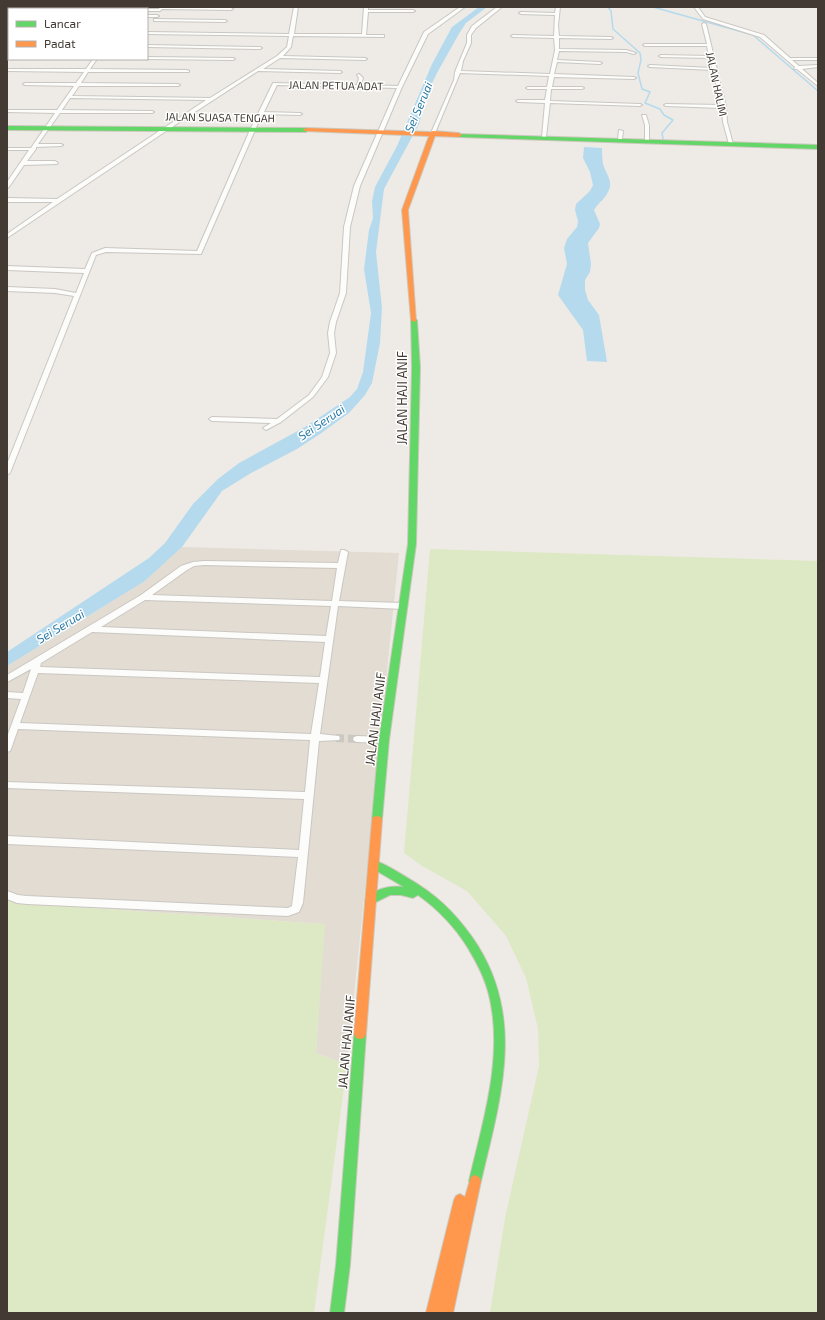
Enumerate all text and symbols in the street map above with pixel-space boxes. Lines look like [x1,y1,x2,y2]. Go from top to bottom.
legend [8,8,148,60]
text: Lancar [44,16,81,30]
text: Padat [44,36,76,50]
street label: JALAN HALIM [704,51,730,117]
street label: JALAN PETUA ADAT [288,78,384,92]
water label: Sei Seruai [401,80,435,134]
street label: JALAN SUASA TENGAH [165,110,275,124]
street label: JALAN HAJI ANIF [394,351,410,445]
water label: Sei Seruai [295,401,347,443]
water label: Sei Seruai [34,606,87,646]
street label: JALAN HAJI ANIF [361,671,389,767]
street label: JALAN HAJI ANIF [334,994,358,1090]

